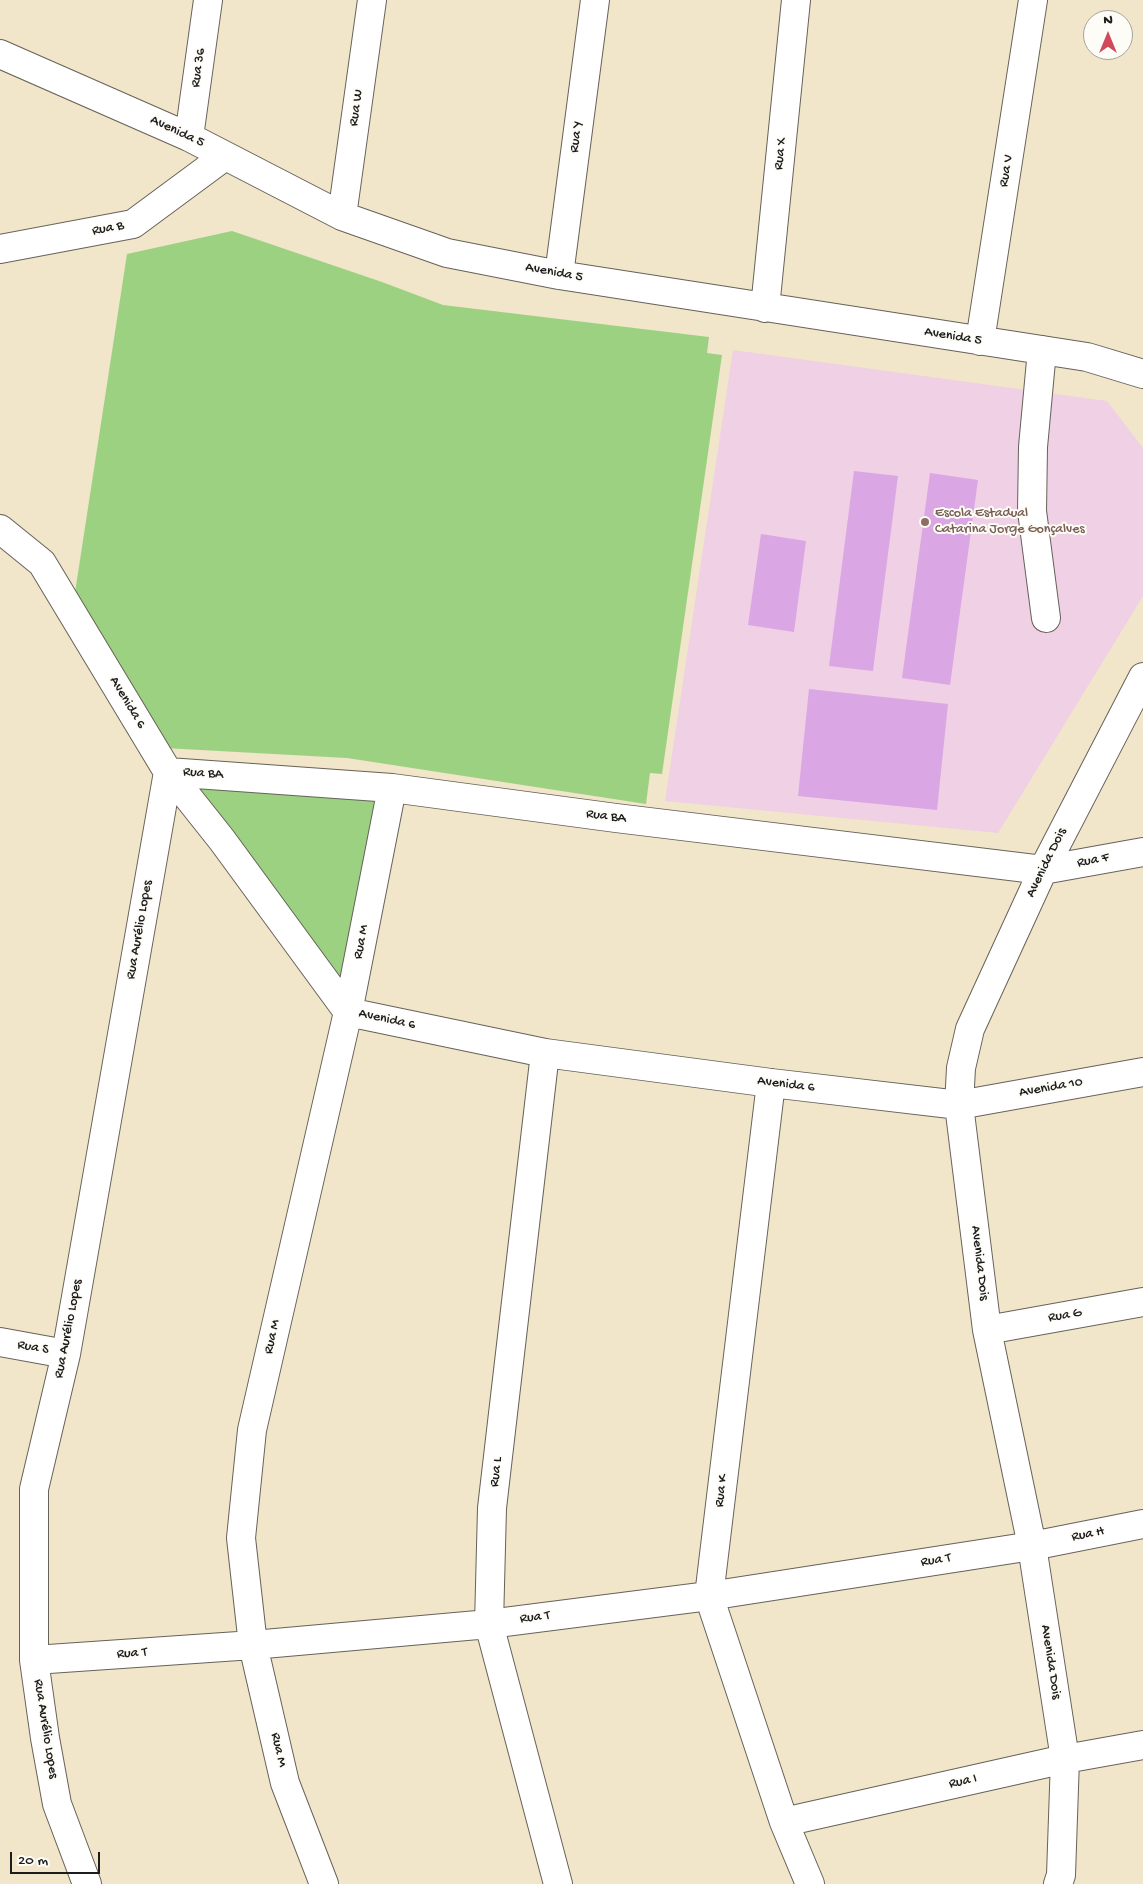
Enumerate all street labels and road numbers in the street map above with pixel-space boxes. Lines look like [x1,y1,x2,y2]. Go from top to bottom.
street label: Rua 36 [188,47,210,89]
street label: Rua W [346,89,368,127]
street label: Avenida 5 [147,112,207,152]
street label: Rua Y [567,120,587,154]
street label: Rua X [771,137,791,171]
street label: Rua V [996,153,1018,189]
street label: Rua B [91,218,125,240]
street label: Avenida 5 [524,260,584,286]
street label: Avenida 5 [923,324,983,350]
street label: Avenida 6 [105,674,149,732]
street label: Rua BA [182,764,224,784]
street label: Rua BA [585,806,627,828]
street label: Avenida Dois [1023,826,1071,900]
street label: Rua F [1076,850,1110,872]
street label: Rua Aurélio Lopes [123,879,157,981]
street label: Rua M [350,923,374,961]
street label: Avenida 6 [357,1006,417,1034]
street label: Avenida 6 [756,1073,816,1097]
street label: Avenida 10 [1018,1074,1084,1102]
street label: Avenida Dois [966,1225,992,1301]
street label: Rua Aurélio Lopes [51,1278,87,1380]
street label: Rua G [1047,1305,1083,1327]
street label: Rua M [261,1318,285,1356]
street label: Rua S [16,1337,50,1359]
street label: Rua L [487,1456,507,1488]
street label: Rua K [712,1474,732,1508]
street label: Rua H [1070,1524,1106,1546]
street label: Rua T [920,1550,952,1572]
street label: Rua T [519,1608,551,1628]
street label: Avenida Dois [1036,1624,1064,1700]
street label: Rua T [116,1645,148,1663]
street label: Rua Aurélio Lopes [29,1678,61,1780]
street label: Rua M [266,1731,290,1769]
street label: Rua I [947,1771,979,1793]

